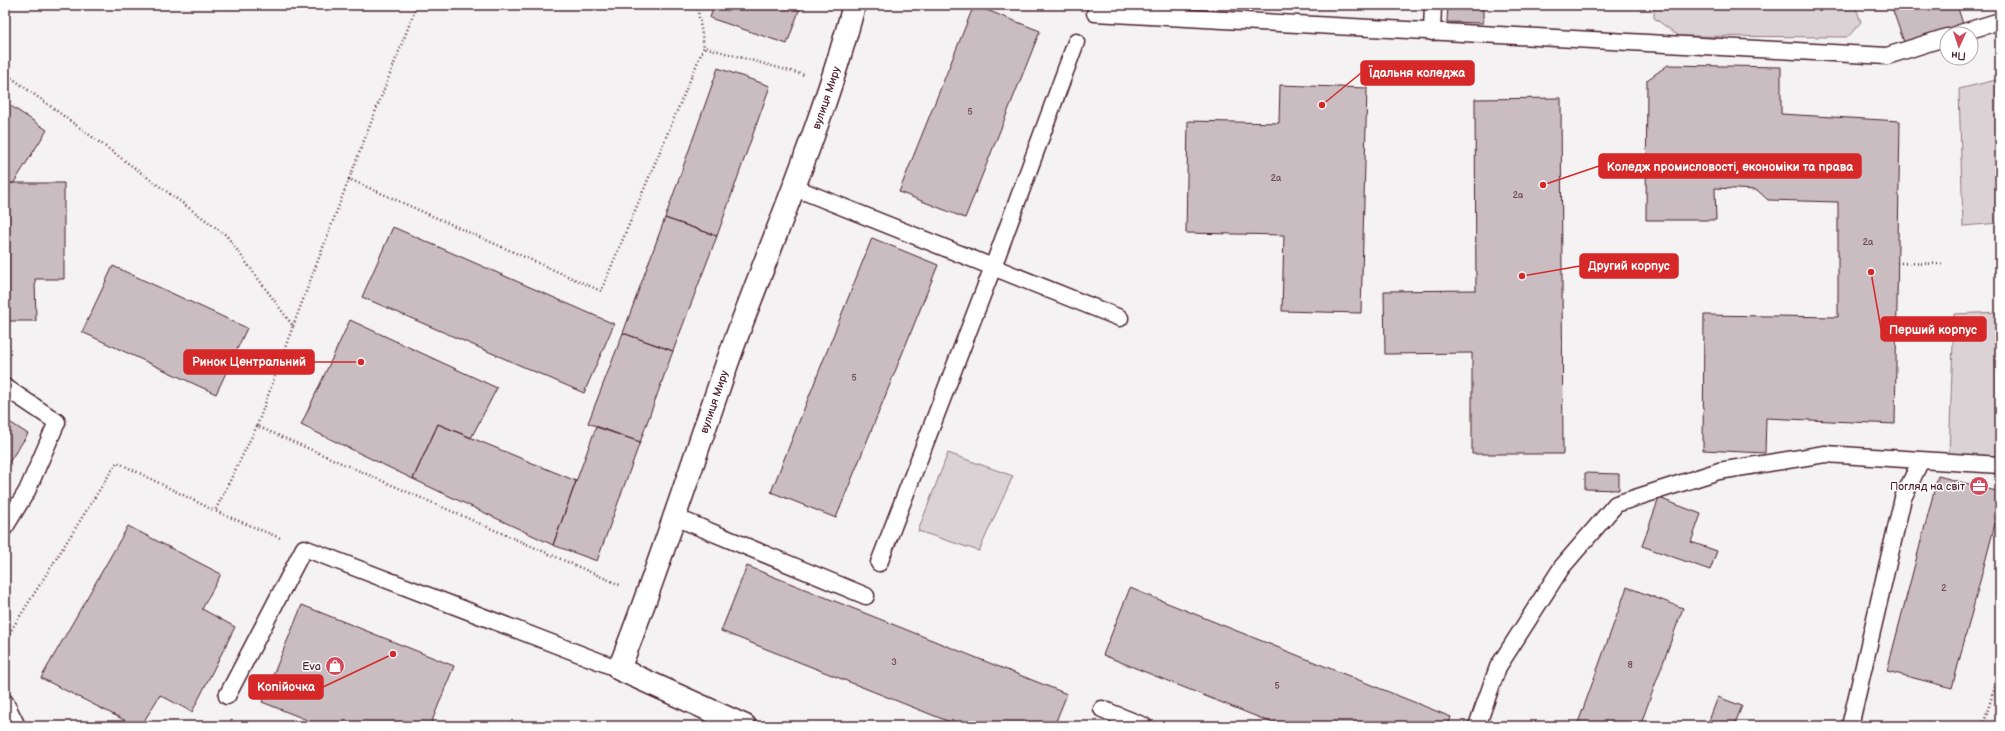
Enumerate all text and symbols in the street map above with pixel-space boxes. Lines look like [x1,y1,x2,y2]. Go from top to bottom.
north arrow [1939,26,1979,66]
text: Пн [1951,49,1966,62]
callout: Їдальня коледжа [1361,61,1474,85]
street label: вулиця Миру [809,65,843,131]
text: Їдальня коледжа [1368,65,1466,81]
house number: 5 [967,107,973,118]
callout: Коледж промисловості, економіки та права [1599,154,1861,178]
text: Коледж промисловості, економіки та права [1607,160,1854,175]
house number: 2а [1271,173,1282,184]
house number: 2а [1513,190,1524,201]
house number: 2а [1863,237,1874,248]
callout: Другий корпус [1580,254,1678,278]
text: Другий корпус [1588,259,1670,274]
callout: Перший корпус [1881,317,1986,341]
text: Перший корпус [1889,323,1977,338]
callout: Ринок Центральний [184,350,314,374]
text: Ринок Центральний [192,355,306,370]
street label: вулиця Миру [697,369,731,435]
house number: 5 [851,373,857,384]
office icon: Погляд на світ [1968,475,1990,497]
place label: Погляд на світ [1890,480,1965,493]
house number: 2 [1941,583,1947,594]
shop icon: Eva [324,655,346,677]
house number: 3 [891,657,897,668]
place label: Eva [302,660,321,673]
house number: 8 [1627,660,1633,671]
callout: Копійочка [249,675,323,699]
text: Копійочка [257,680,316,695]
house number: 5 [1274,681,1280,692]

